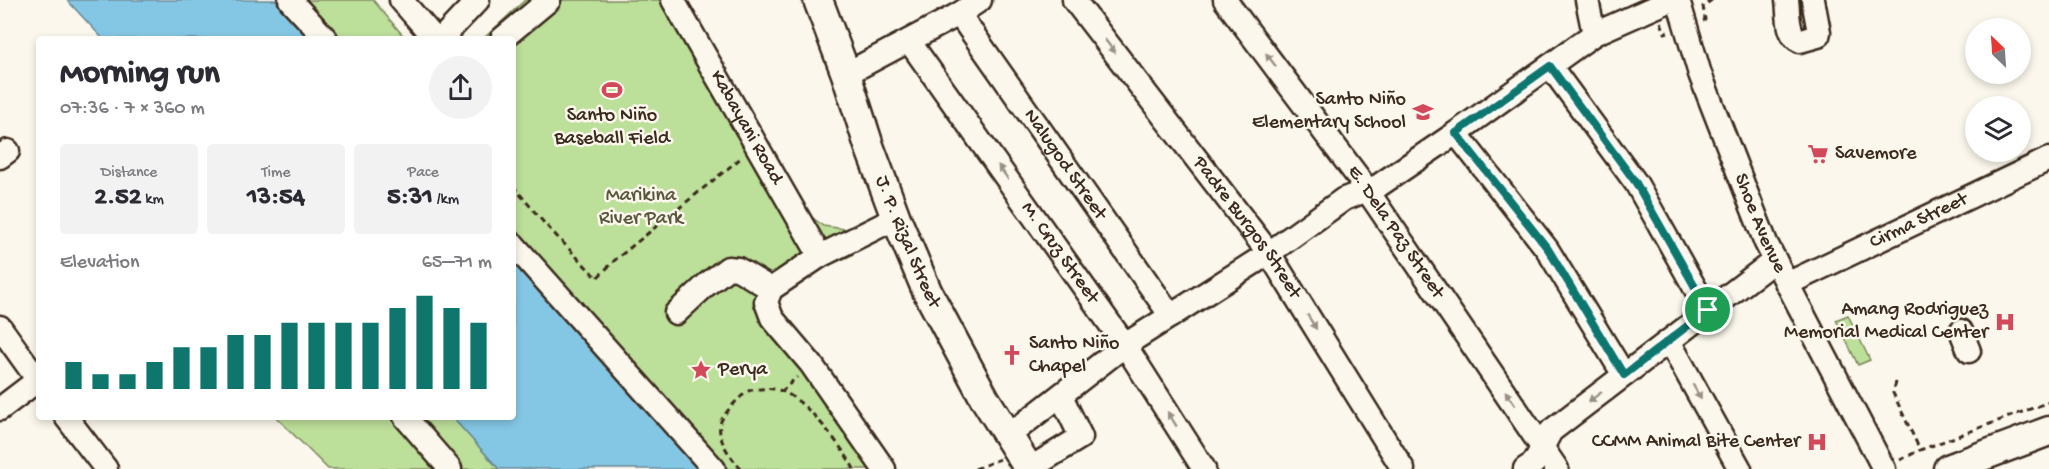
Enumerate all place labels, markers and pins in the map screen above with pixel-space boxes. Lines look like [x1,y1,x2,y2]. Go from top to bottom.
sports icon: Santo Niño Baseball Field [600,78,624,102]
place label: Santo Niño Elementary School [1252,89,1406,135]
school or university icon: Santo Niño Elementary School [1411,100,1435,124]
place label: Santo Niño Baseball Field [553,105,672,151]
supermarket icon: Savemore [1806,142,1830,166]
place label: Savemore [1835,143,1917,166]
pin [1682,284,1733,335]
place label: Amang Rodriguez Memorial Medical Center [1784,299,1990,345]
hospital icon: Amang Rodriguez Memorial Medical Center [1993,310,2017,334]
place label: Santo Niño Chapel [1029,333,1119,379]
church icon: Santo Niño Chapel [1000,343,1024,367]
place icon: Perya [689,358,713,382]
place label: Perya [717,359,768,382]
hospital icon: CCMM Animal Bite Center [1805,430,1829,454]
place label: CCMM Animal Bite Center [1592,431,1802,454]

